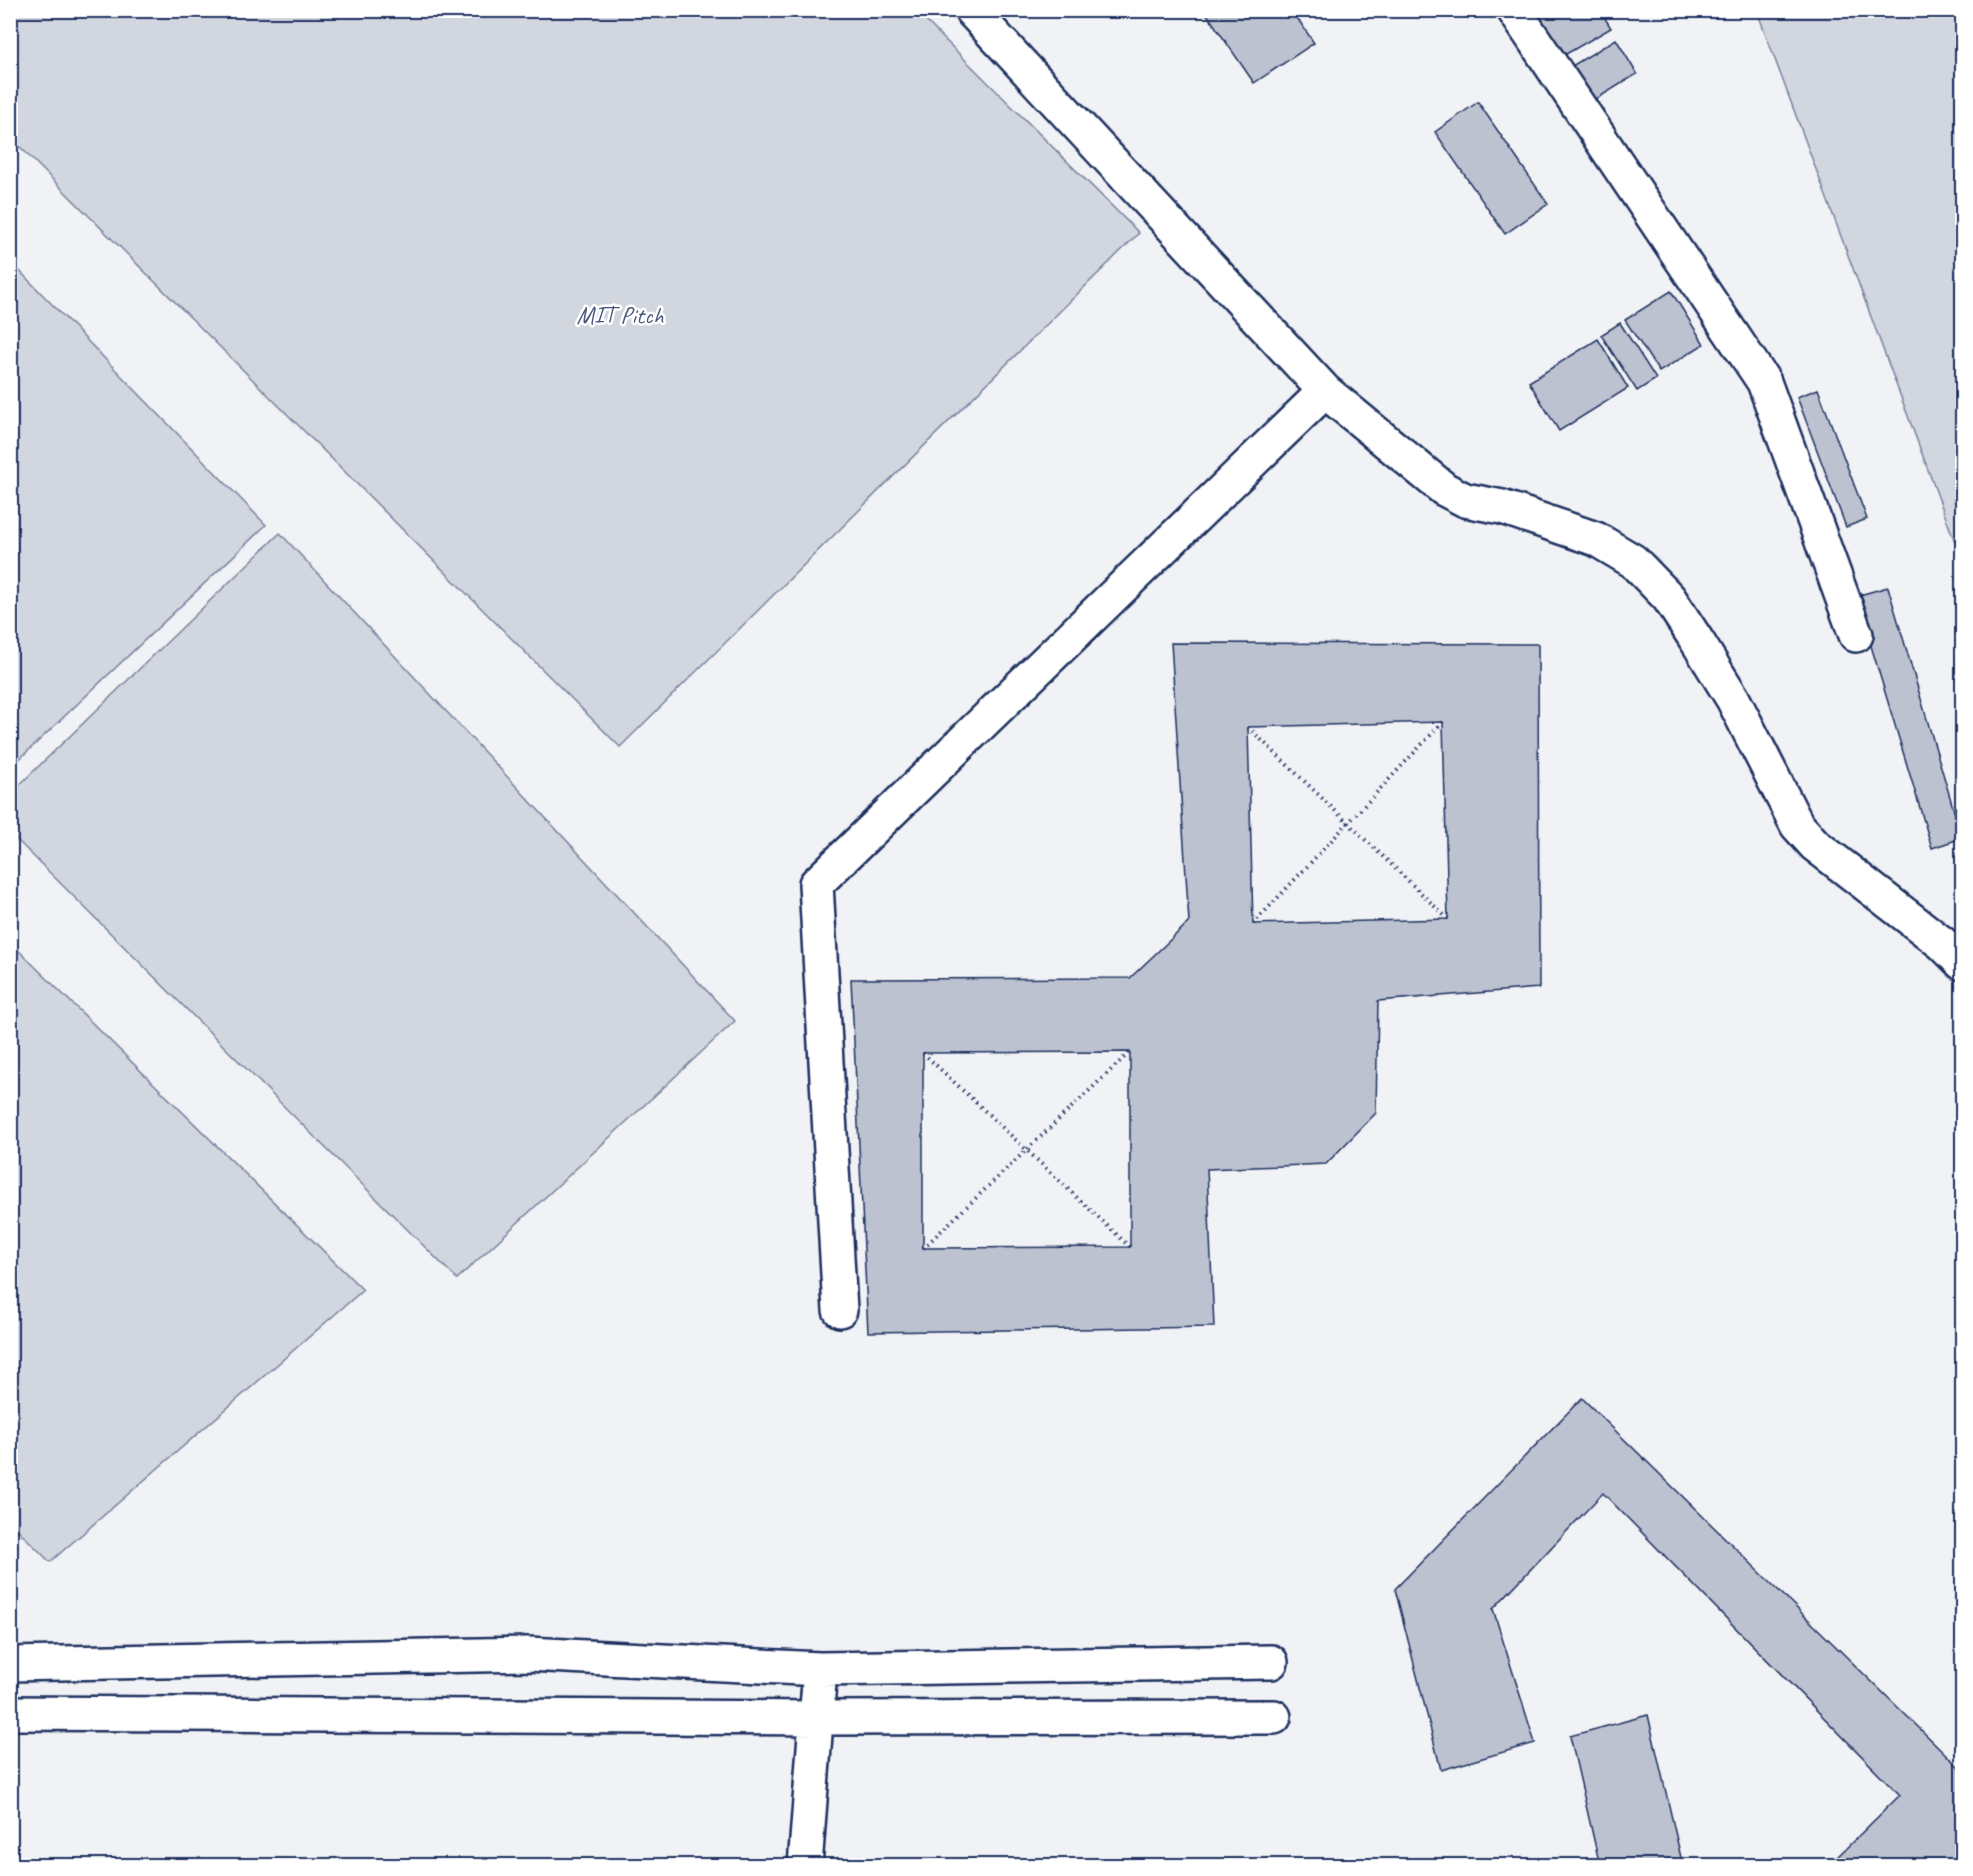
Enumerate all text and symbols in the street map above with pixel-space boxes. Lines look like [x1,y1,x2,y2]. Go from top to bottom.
park label: MIT Pitch [577,300,664,330]

